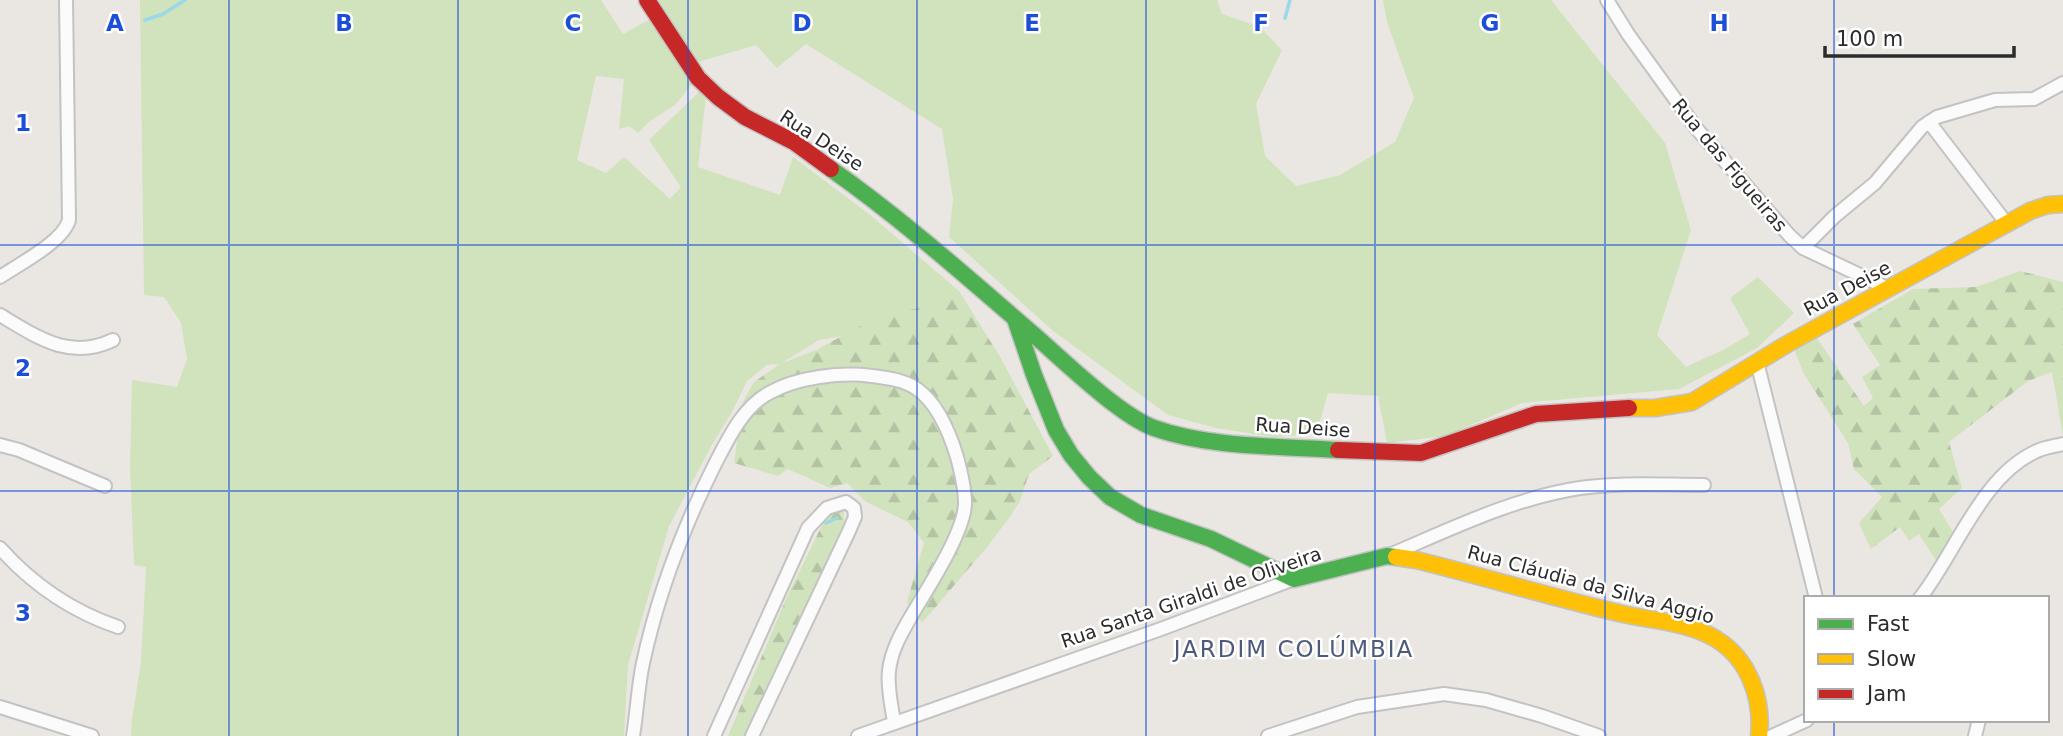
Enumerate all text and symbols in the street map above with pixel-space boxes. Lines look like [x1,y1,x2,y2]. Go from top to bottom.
text: A [106,10,124,36]
text: B [335,10,353,36]
text: C [565,10,581,36]
text: D [792,10,812,36]
text: E [1024,10,1040,36]
text: F [1253,10,1269,36]
text: G [1481,10,1499,36]
text: H [1709,10,1729,36]
scale bar [1825,14,2014,58]
text: 100 m [1836,27,1903,51]
street label: Rua das Figueiras [1668,94,1792,236]
street label: Rua Deise [776,105,868,175]
text: 1 [15,110,31,136]
street label: Rua Deise [1800,256,1894,320]
text: 2 [15,355,31,381]
street label: Rua Deise [1255,413,1351,441]
street label: Rua Cláudia da Silva Aggio [1465,540,1717,628]
street label: Rua Santa Giraldi de Oliveira [1058,542,1324,652]
legend [1804,596,2049,722]
text: 3 [15,600,31,626]
text: Fast [1867,612,1909,636]
district label: JARDIM COLÚMBIA [1172,635,1414,662]
text: Slow [1867,647,1916,671]
text: Jam [1865,682,1907,706]

